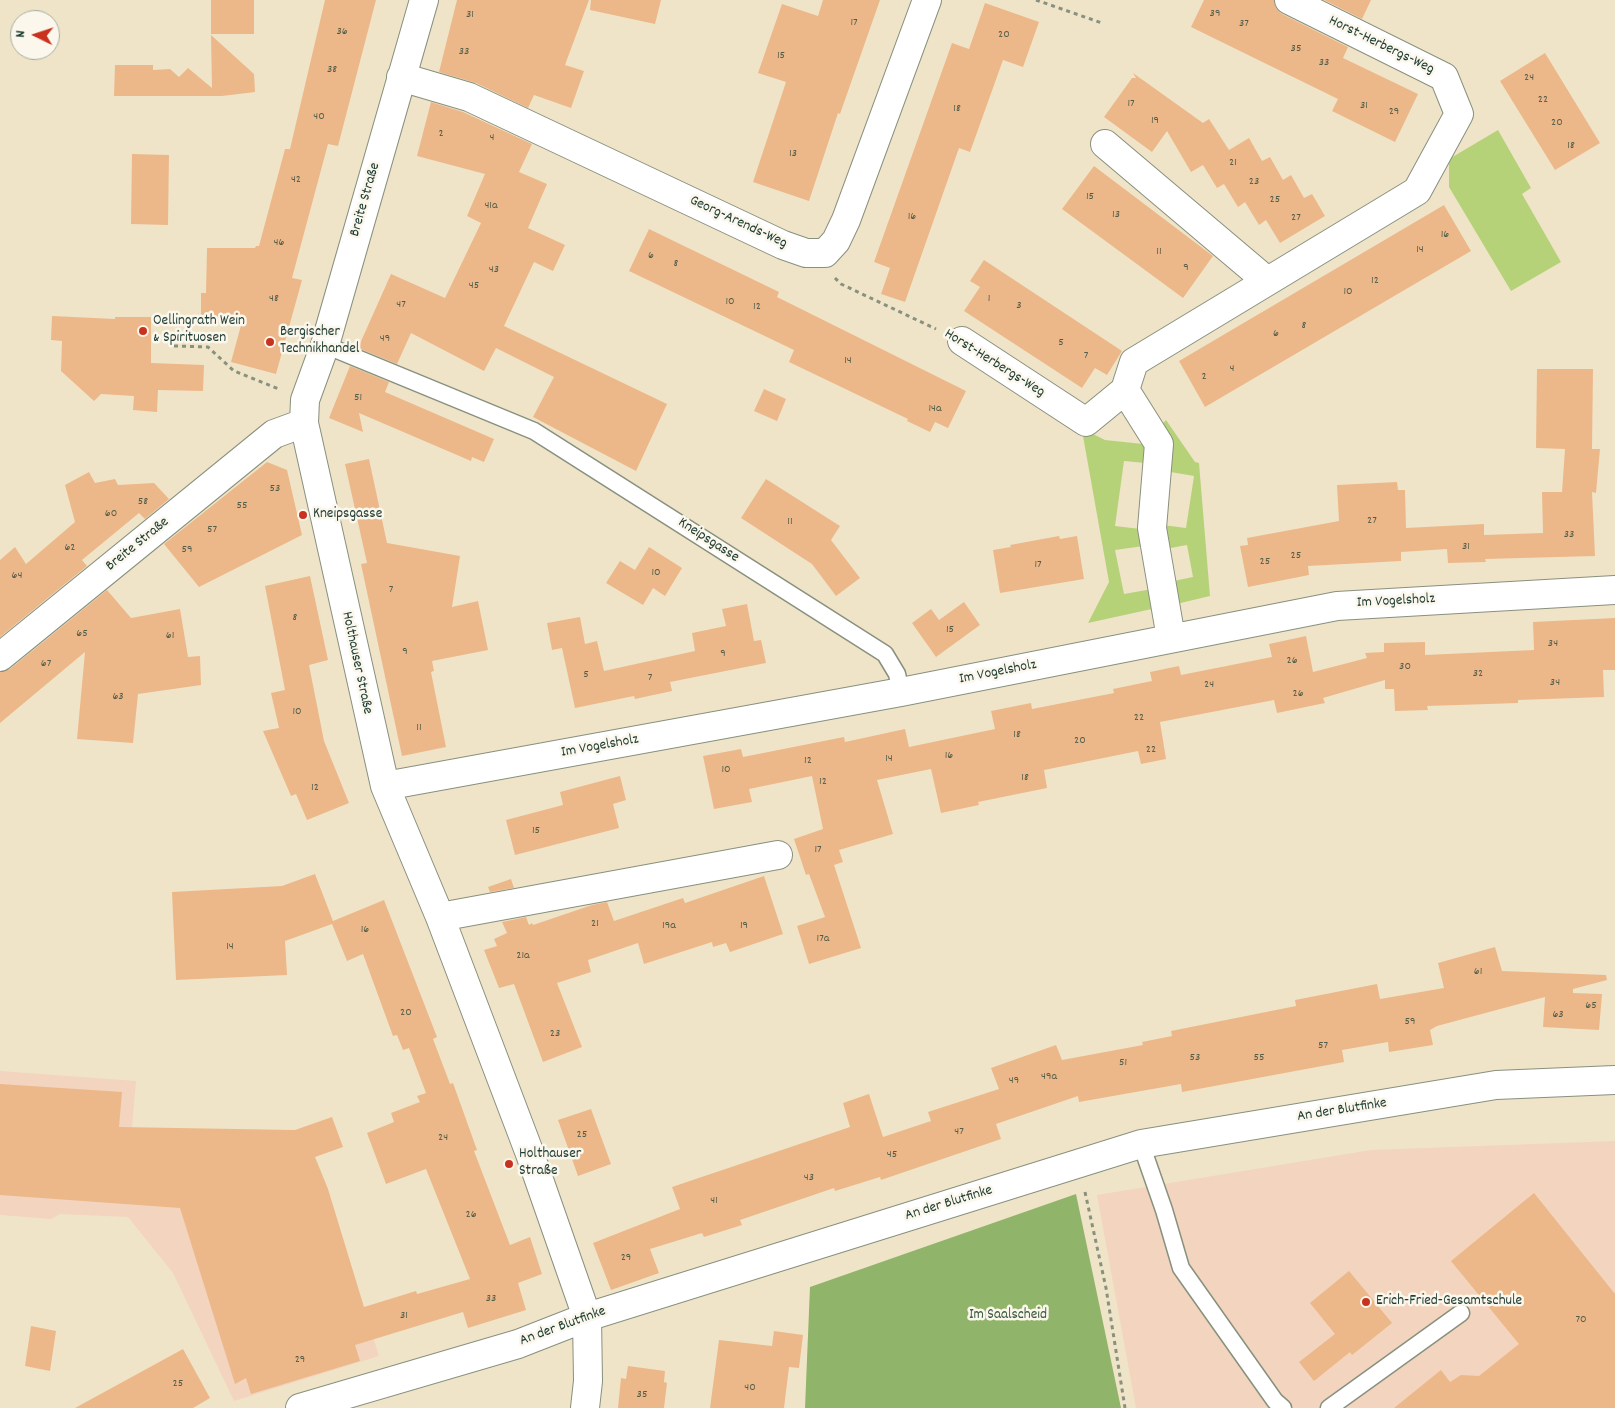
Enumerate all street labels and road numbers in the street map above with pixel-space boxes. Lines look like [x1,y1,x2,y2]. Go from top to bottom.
street label: Horst-Herbergs-Weg [1325,13,1437,79]
street label: Breite Straße [347,161,385,239]
street label: Georg-Arends-Weg [686,193,790,253]
street label: Horst-Herbergs-Weg [940,326,1048,402]
street label: Breite Straße [103,514,173,576]
street label: Kneipsgasse [674,515,742,567]
street label: Im Vogelsholz [1357,591,1435,613]
street label: Holthauser Straße [336,610,376,716]
street label: Im Vogelsholz [958,657,1038,689]
street label: Im Vogelsholz [560,731,640,763]
street label: An der Blutfinke [1296,1095,1388,1127]
street label: An der Blutfinke [903,1182,995,1226]
street label: An der Blutfinke [517,1303,609,1351]

